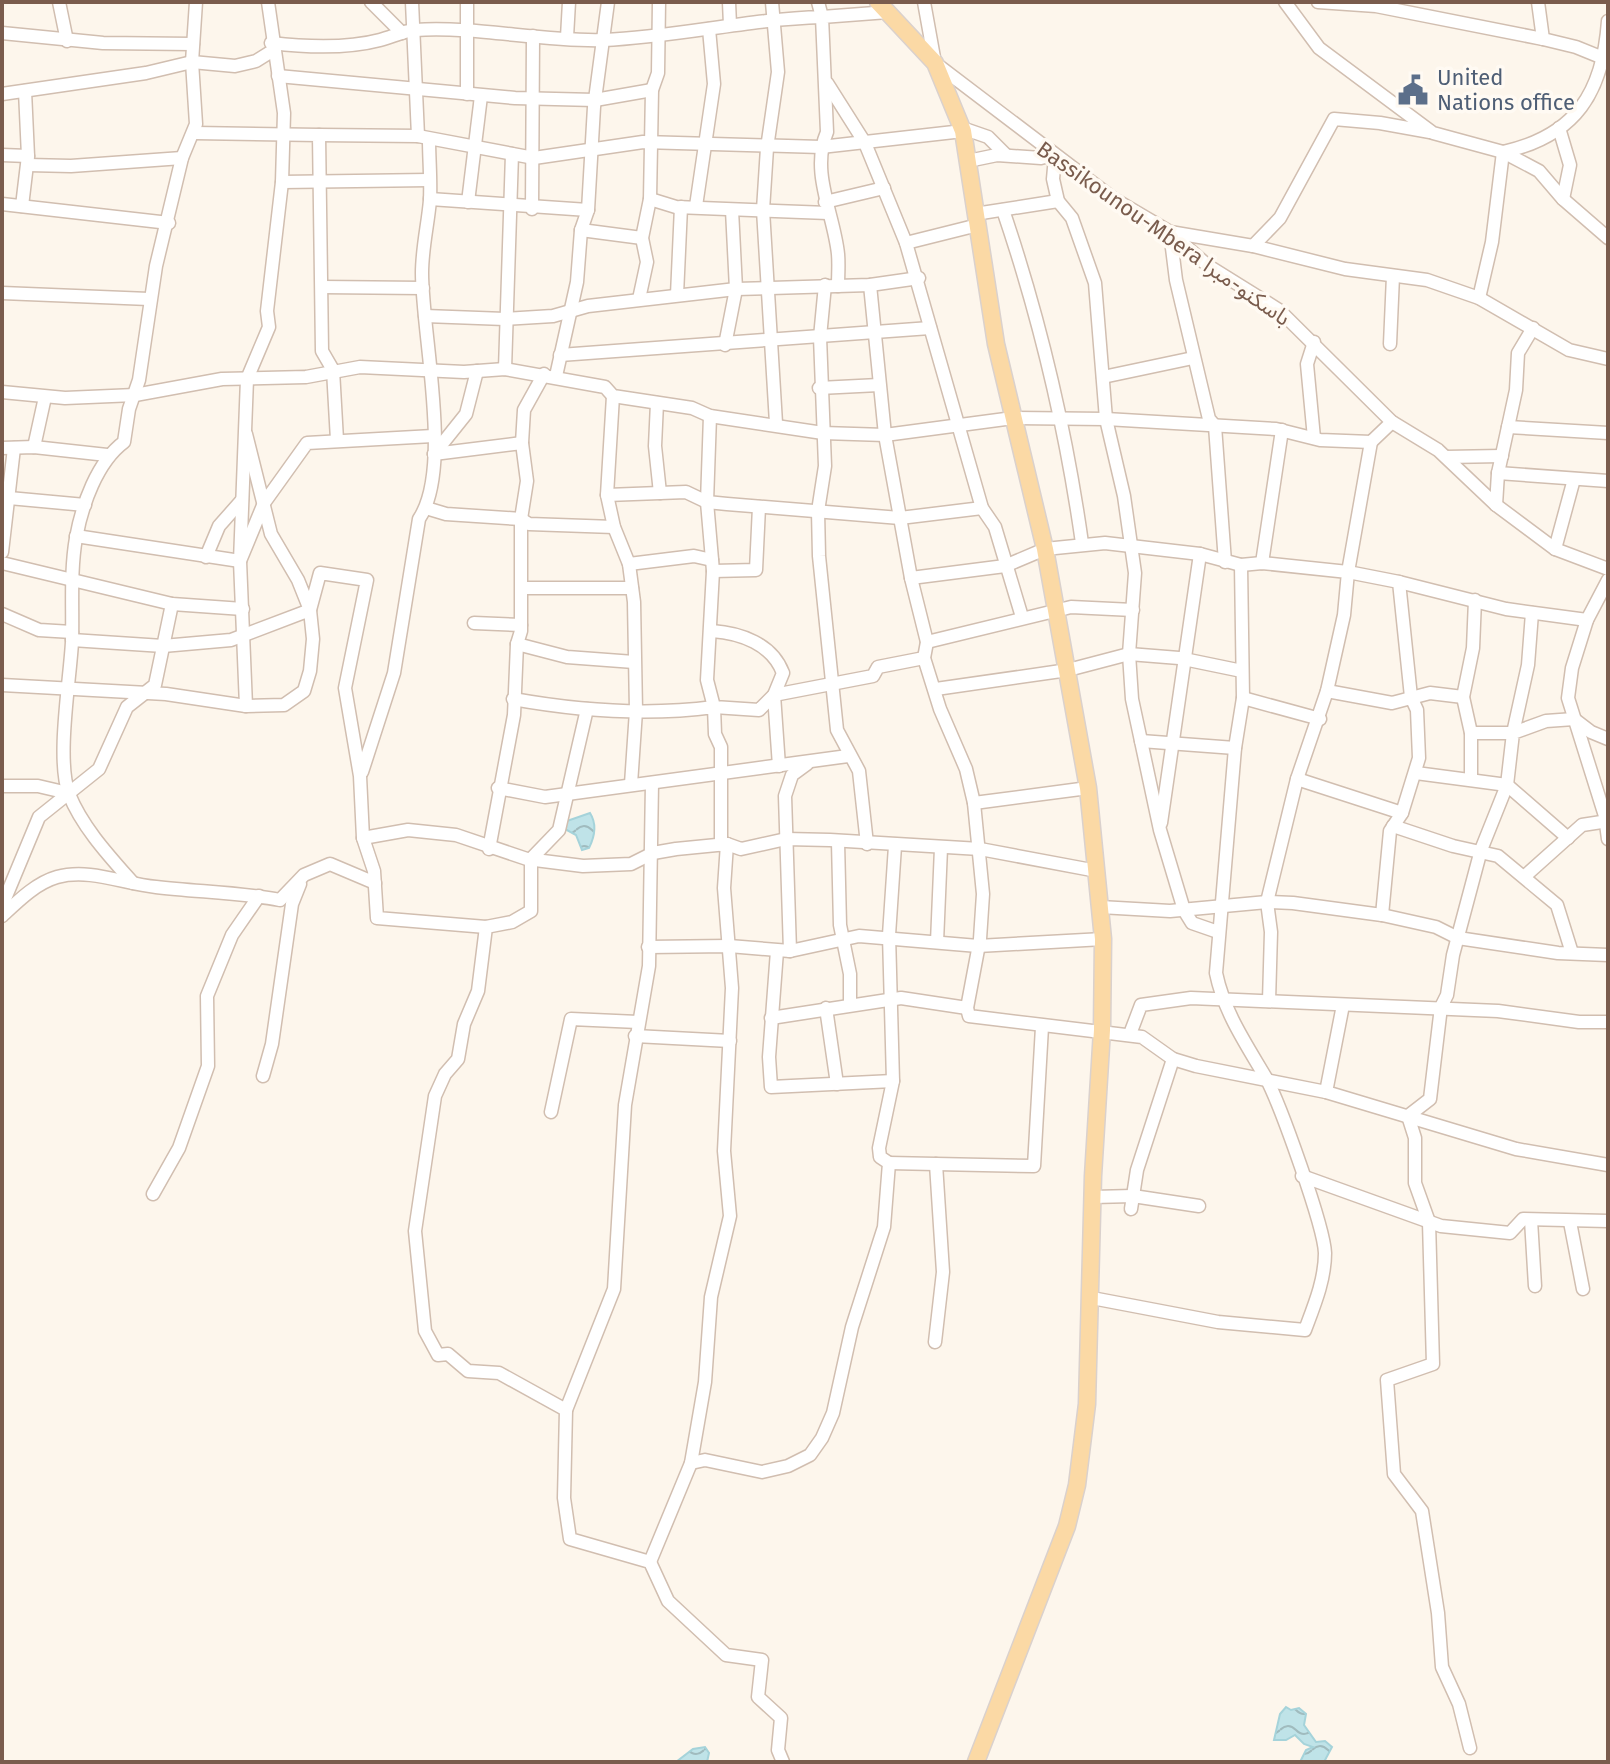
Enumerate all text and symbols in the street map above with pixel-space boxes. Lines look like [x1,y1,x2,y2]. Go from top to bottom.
place label: United Nations office [1437,64,1575,116]
public building icon: United Nations office [1396,73,1430,107]
street label: Bassikounou-Mbera باسكنو-مبرا [1032,135,1296,332]

